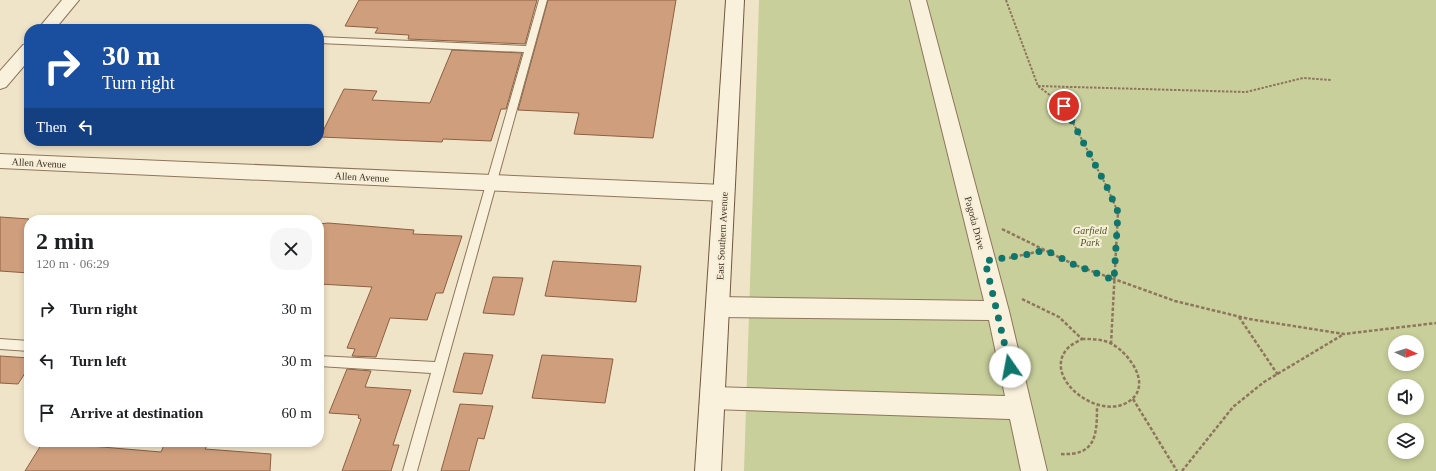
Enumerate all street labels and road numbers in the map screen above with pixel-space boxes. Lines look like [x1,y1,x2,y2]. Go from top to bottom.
street label: Allen Avenue [11,156,67,170]
street label: Allen Avenue [334,170,390,184]
street label: East Southern Avenue [714,191,730,280]
street label: Pagoda Drive [963,195,988,251]

